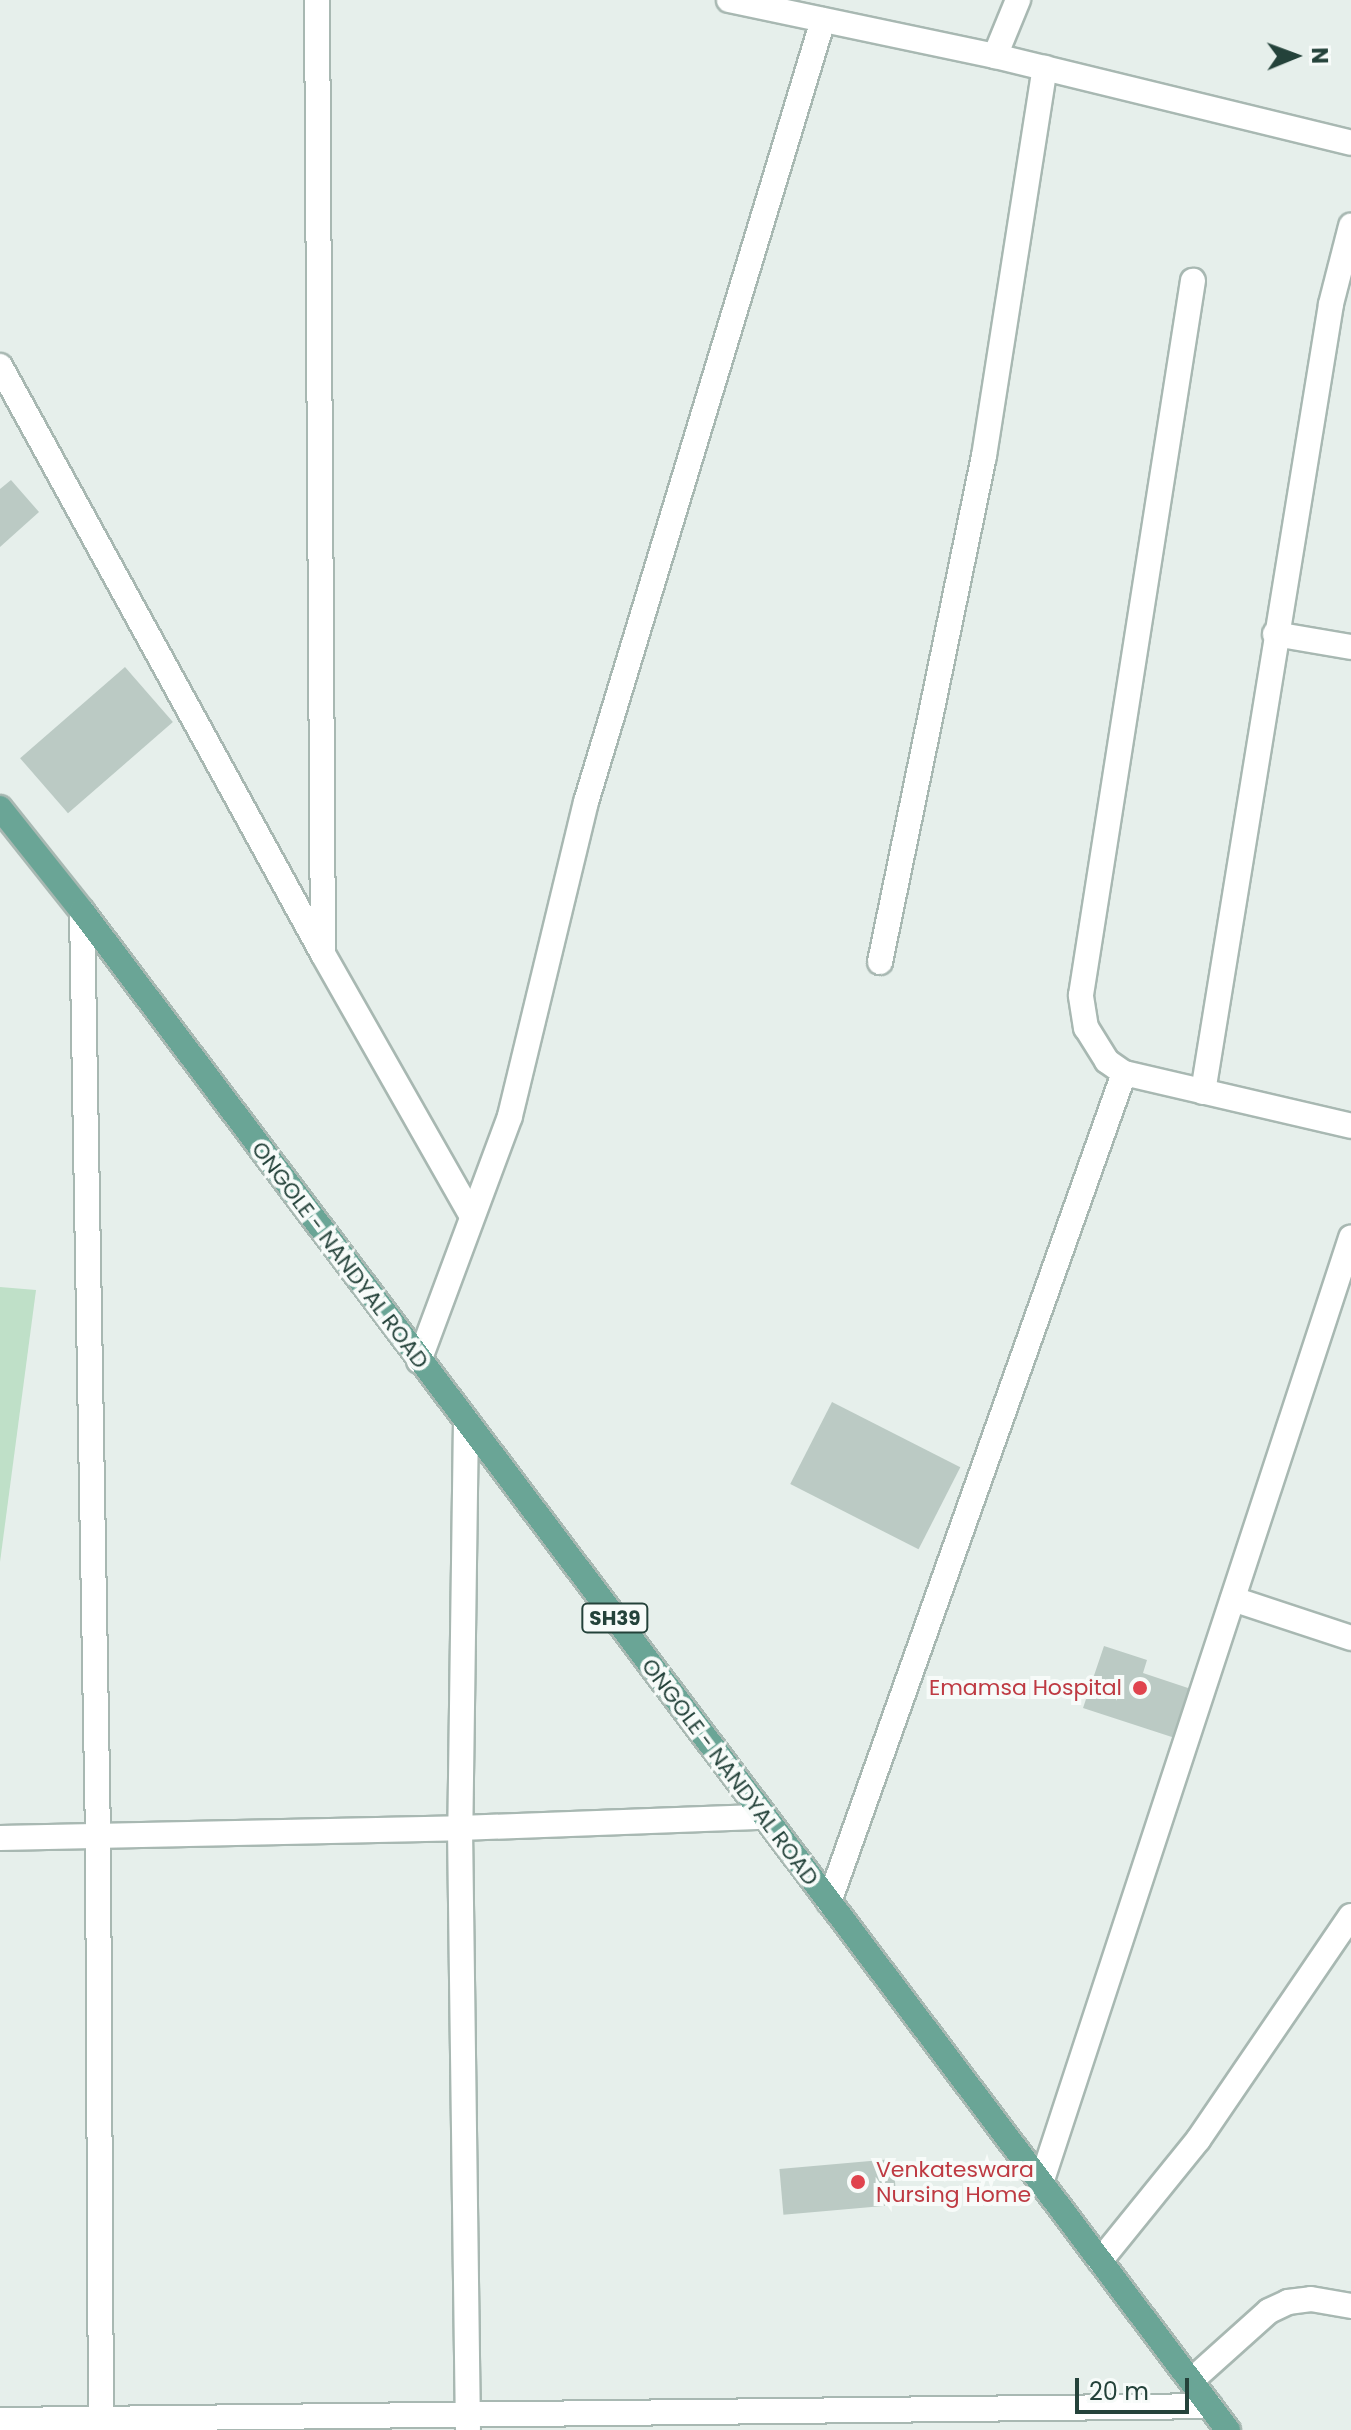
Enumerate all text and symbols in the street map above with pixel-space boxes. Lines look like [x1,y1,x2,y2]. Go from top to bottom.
north arrow [1255,16,1335,96]
text: N [1304,47,1335,64]
street label: ONGOLE - NANDYAL ROAD [246,1136,434,1374]
road number: SH39 [581,1602,649,1634]
street label: ONGOLE - NANDYAL ROAD [636,1653,824,1891]
place label: Emamsa Hospital [929,1675,1122,1701]
marker: Emamsa Hospital [1129,1677,1151,1699]
place label: Venkateswara Nursing Home [876,2156,1034,2208]
marker: Venkateswara Nursing Home [847,2171,869,2193]
scale bar [1079,2362,1193,2412]
text: 20 m [1089,2375,1149,2408]

